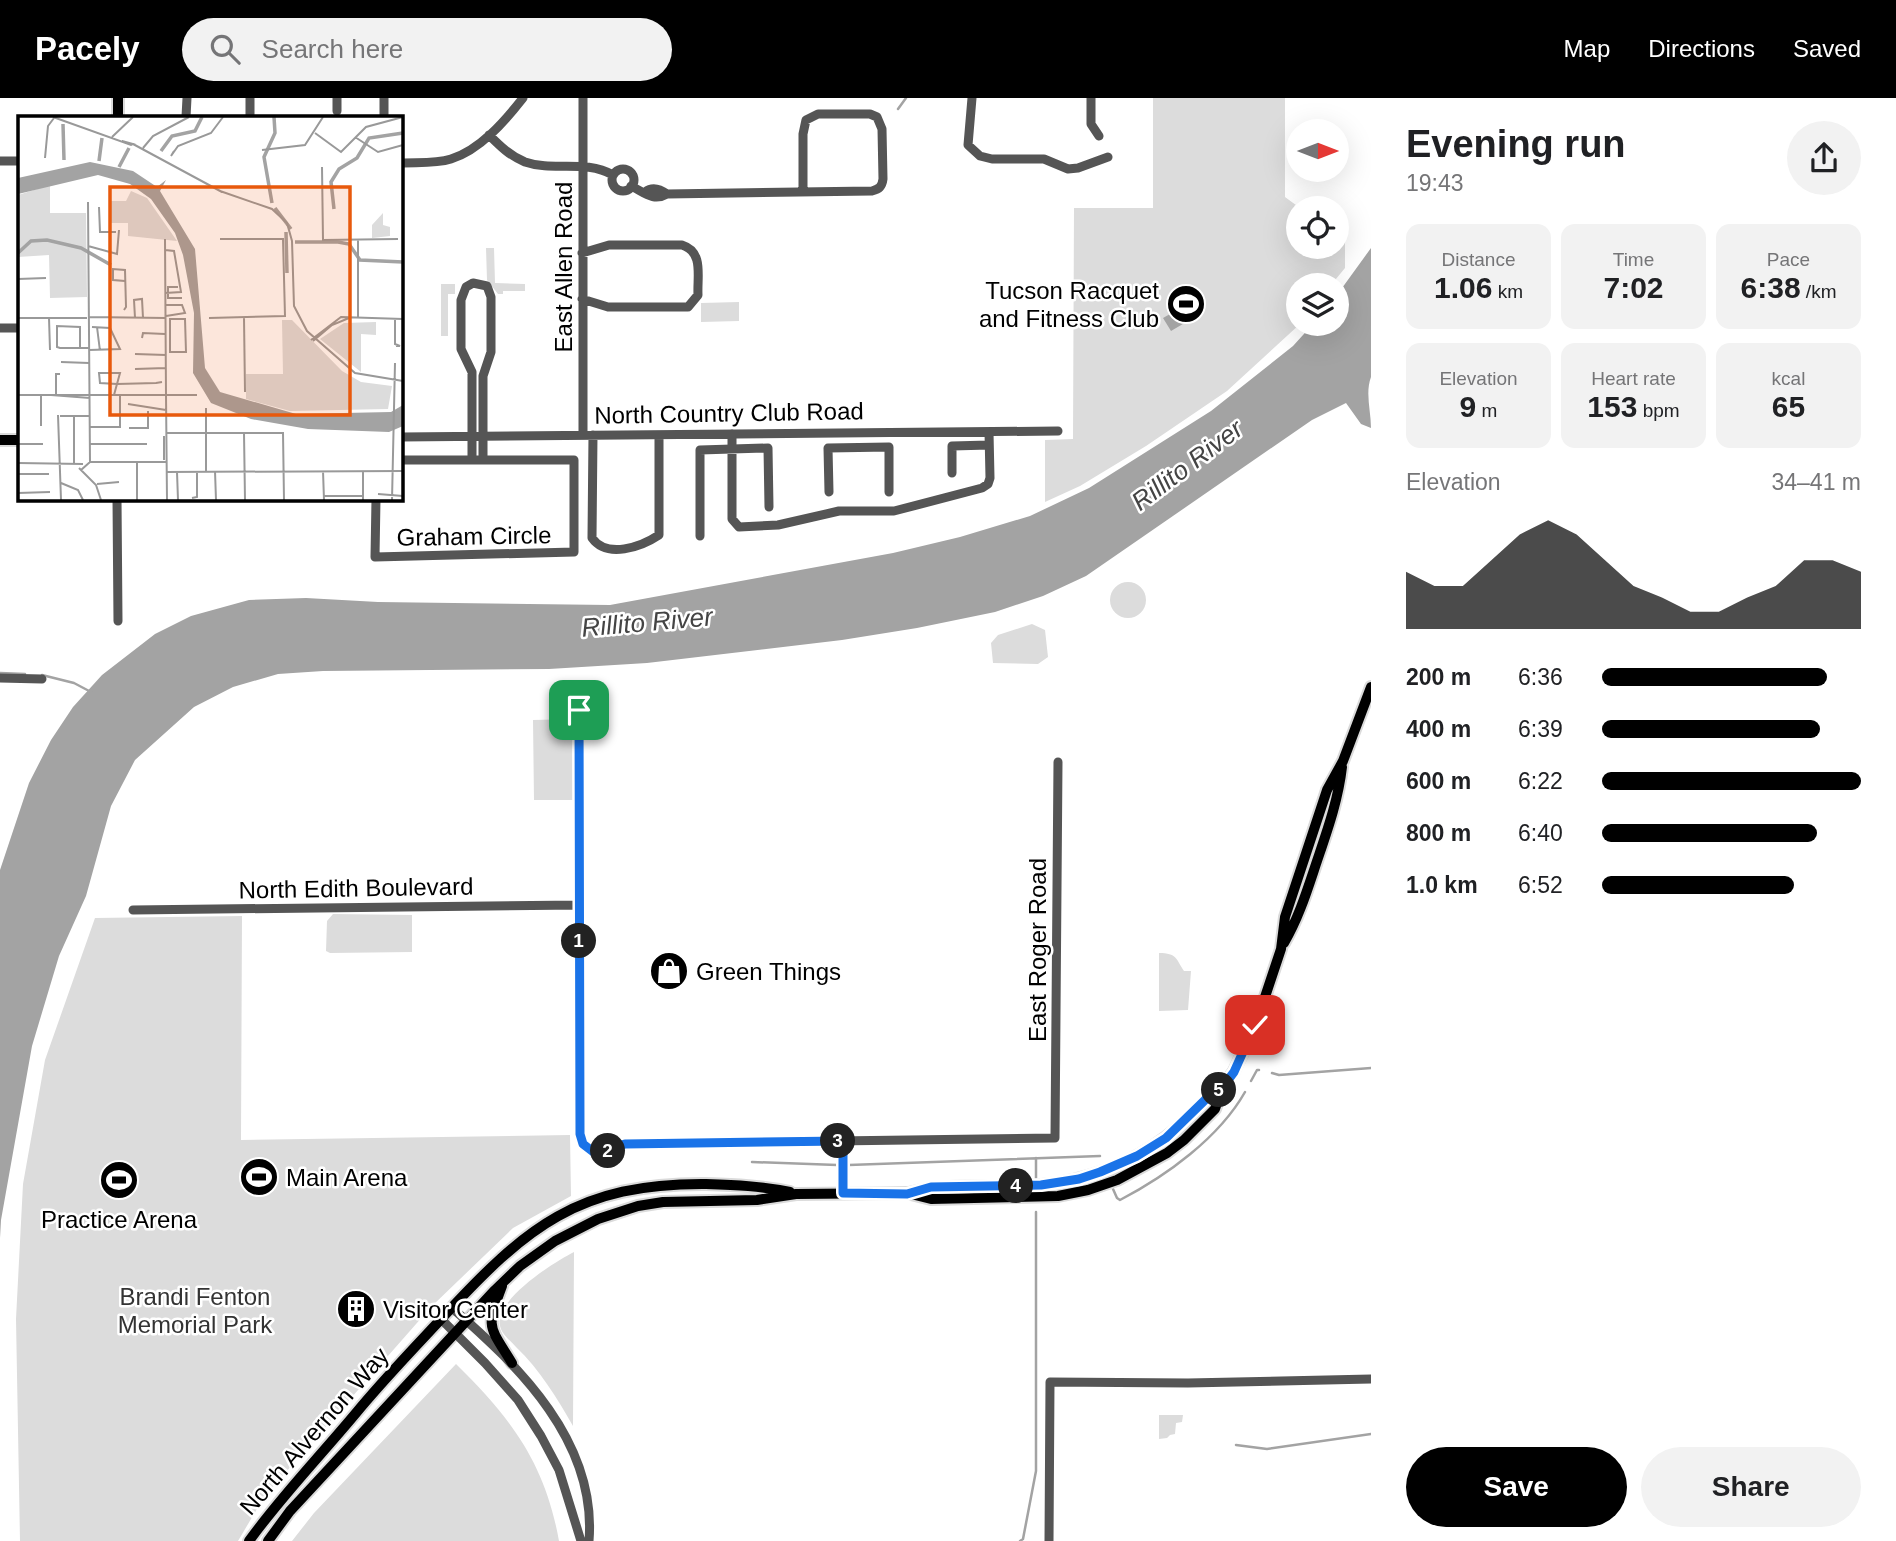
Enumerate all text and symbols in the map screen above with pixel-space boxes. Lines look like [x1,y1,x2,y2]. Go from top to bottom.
search box [182,18,672,81]
text: Pacely [35,30,140,67]
icon: search [206,30,244,68]
text: Search here [262,34,403,64]
text: Map [1564,35,1610,62]
text: Directions [1648,35,1755,62]
text: Saved [1793,35,1861,62]
inset map [18,116,402,500]
north arrow [1286,119,1349,182]
map controls [1286,119,1349,336]
button: share [1787,121,1861,195]
text: Evening run [1406,123,1626,165]
text: 19:43 [1406,170,1464,196]
street label: East Allen Road [550,182,577,352]
button: locate [1286,196,1349,259]
text: Distance [1442,249,1515,270]
text: Time [1613,249,1654,270]
text: Pace [1767,249,1810,270]
text: 1.06 [1434,271,1492,304]
text: 7:02 [1603,271,1664,304]
text: 6:38 [1741,271,1801,304]
button: layers [1286,273,1349,336]
place label: Tucson Racquet and Fitness Club [979,277,1159,332]
text: km [1492,281,1523,302]
text: /km [1801,281,1836,302]
sports icon: Tucson Racquet and Fitness Club [1165,283,1207,325]
text: Elevation [1439,368,1518,389]
text: Heart rate [1591,368,1676,389]
text: kcal [1772,368,1805,389]
text: 9 [1460,390,1476,423]
text: 153 [1587,390,1637,423]
text: 65 [1772,390,1805,423]
street label: North Country Club Road [594,397,864,429]
text: m [1476,400,1497,421]
text: bpm [1637,400,1680,421]
water label: Rillito River [1125,413,1250,517]
text: Elevation [1406,469,1501,495]
text: 34–41 m [1771,469,1861,495]
street label: Graham Circle [396,521,552,551]
water label: Rillito River [580,601,715,643]
text: 200 m [1406,664,1471,690]
text: 6:36 [1518,664,1563,690]
pin [549,680,609,740]
icon: arrive [560,691,598,729]
text: 400 m [1406,716,1471,742]
text: 6:39 [1518,716,1563,742]
text: 600 m [1406,768,1471,794]
text: 6:22 [1518,768,1563,794]
text: 800 m [1406,820,1471,846]
text: 6:40 [1518,820,1563,846]
street label: East Roger Road [1024,858,1051,1042]
street label: North Edith Boulevard [238,872,474,904]
text: 1.0 km [1406,872,1478,898]
text: 6:52 [1518,872,1563,898]
pin: 1 [562,924,596,958]
text: 1 [573,930,584,951]
shop icon: Green Things [648,950,690,992]
place label: Green Things [696,958,841,985]
pin [1225,995,1285,1055]
icon: check [1236,1006,1274,1044]
pin: 5 [1202,1072,1236,1108]
text: 5 [1213,1079,1224,1100]
pin: 3 [820,1124,856,1158]
text: 3 [832,1130,843,1151]
pin: 2 [590,1134,626,1168]
text: 2 [602,1140,613,1161]
sports icon: Main Arena [238,1156,280,1198]
sports icon: Practice Arena [98,1159,140,1201]
place label: Main Arena [286,1164,408,1191]
pin: 4 [998,1168,1034,1204]
text: 4 [1010,1175,1021,1196]
place label: Practice Arena [41,1206,198,1233]
park label: Brandi Fenton Memorial Park [118,1283,273,1338]
building icon: Visitor Center [335,1288,377,1330]
place label: Visitor Center [383,1296,528,1323]
street label: North Alvernon Way [234,1342,394,1520]
button: Save [1406,1447,1627,1527]
button: Share [1641,1447,1861,1527]

